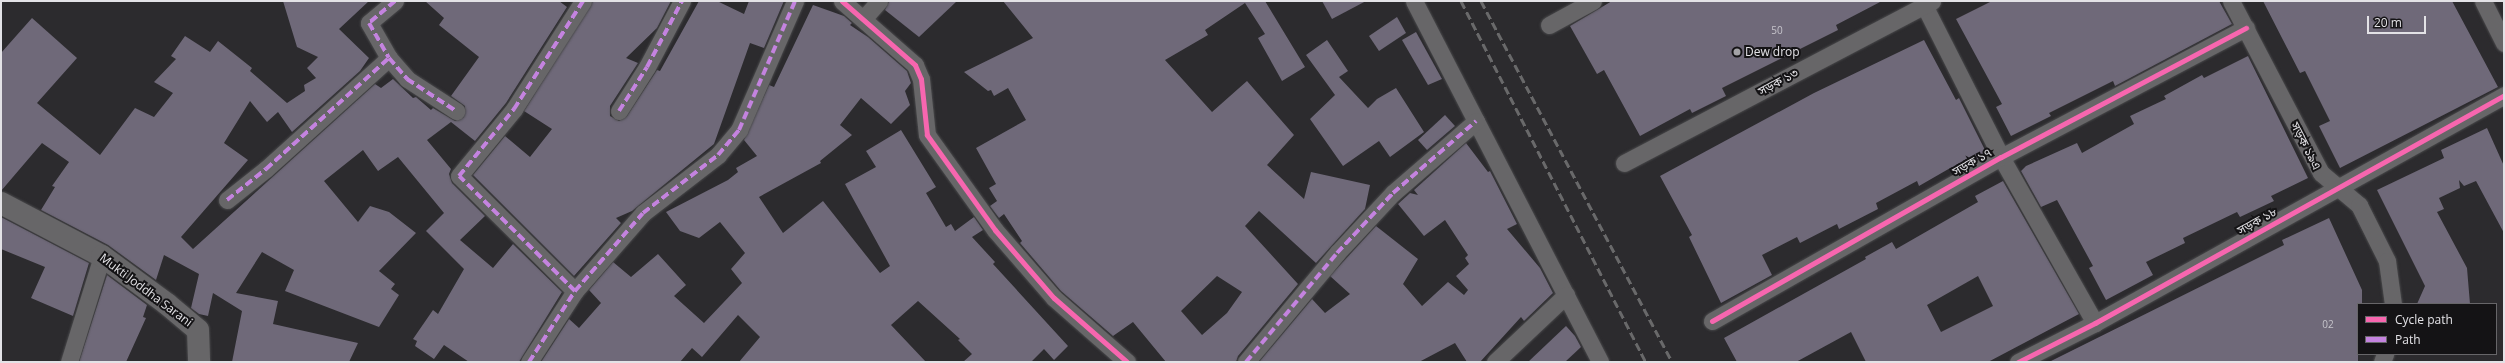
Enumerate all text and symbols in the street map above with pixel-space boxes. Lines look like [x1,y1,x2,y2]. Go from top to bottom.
scale bar [2369,8,2428,34]
text: 20 m [2374,14,2402,31]
house number: 50 [1771,25,1783,37]
place label: Dew drop [1745,45,1800,59]
marker: Dew drop [1732,47,1742,57]
street label: সড়ক ১৩ [1756,66,1800,98]
street label: সড়ক ১৯এ [2288,120,2324,172]
street label: সড়ক ১৭ [1950,145,1994,179]
street label: সড়ক ১৮ [2235,204,2279,238]
street label: Mukti Joddha Sarani [97,250,195,330]
legend [2357,303,2497,355]
text: Cycle path [2395,311,2453,328]
house number: 02 [2322,319,2334,331]
text: Path [2395,331,2421,348]

